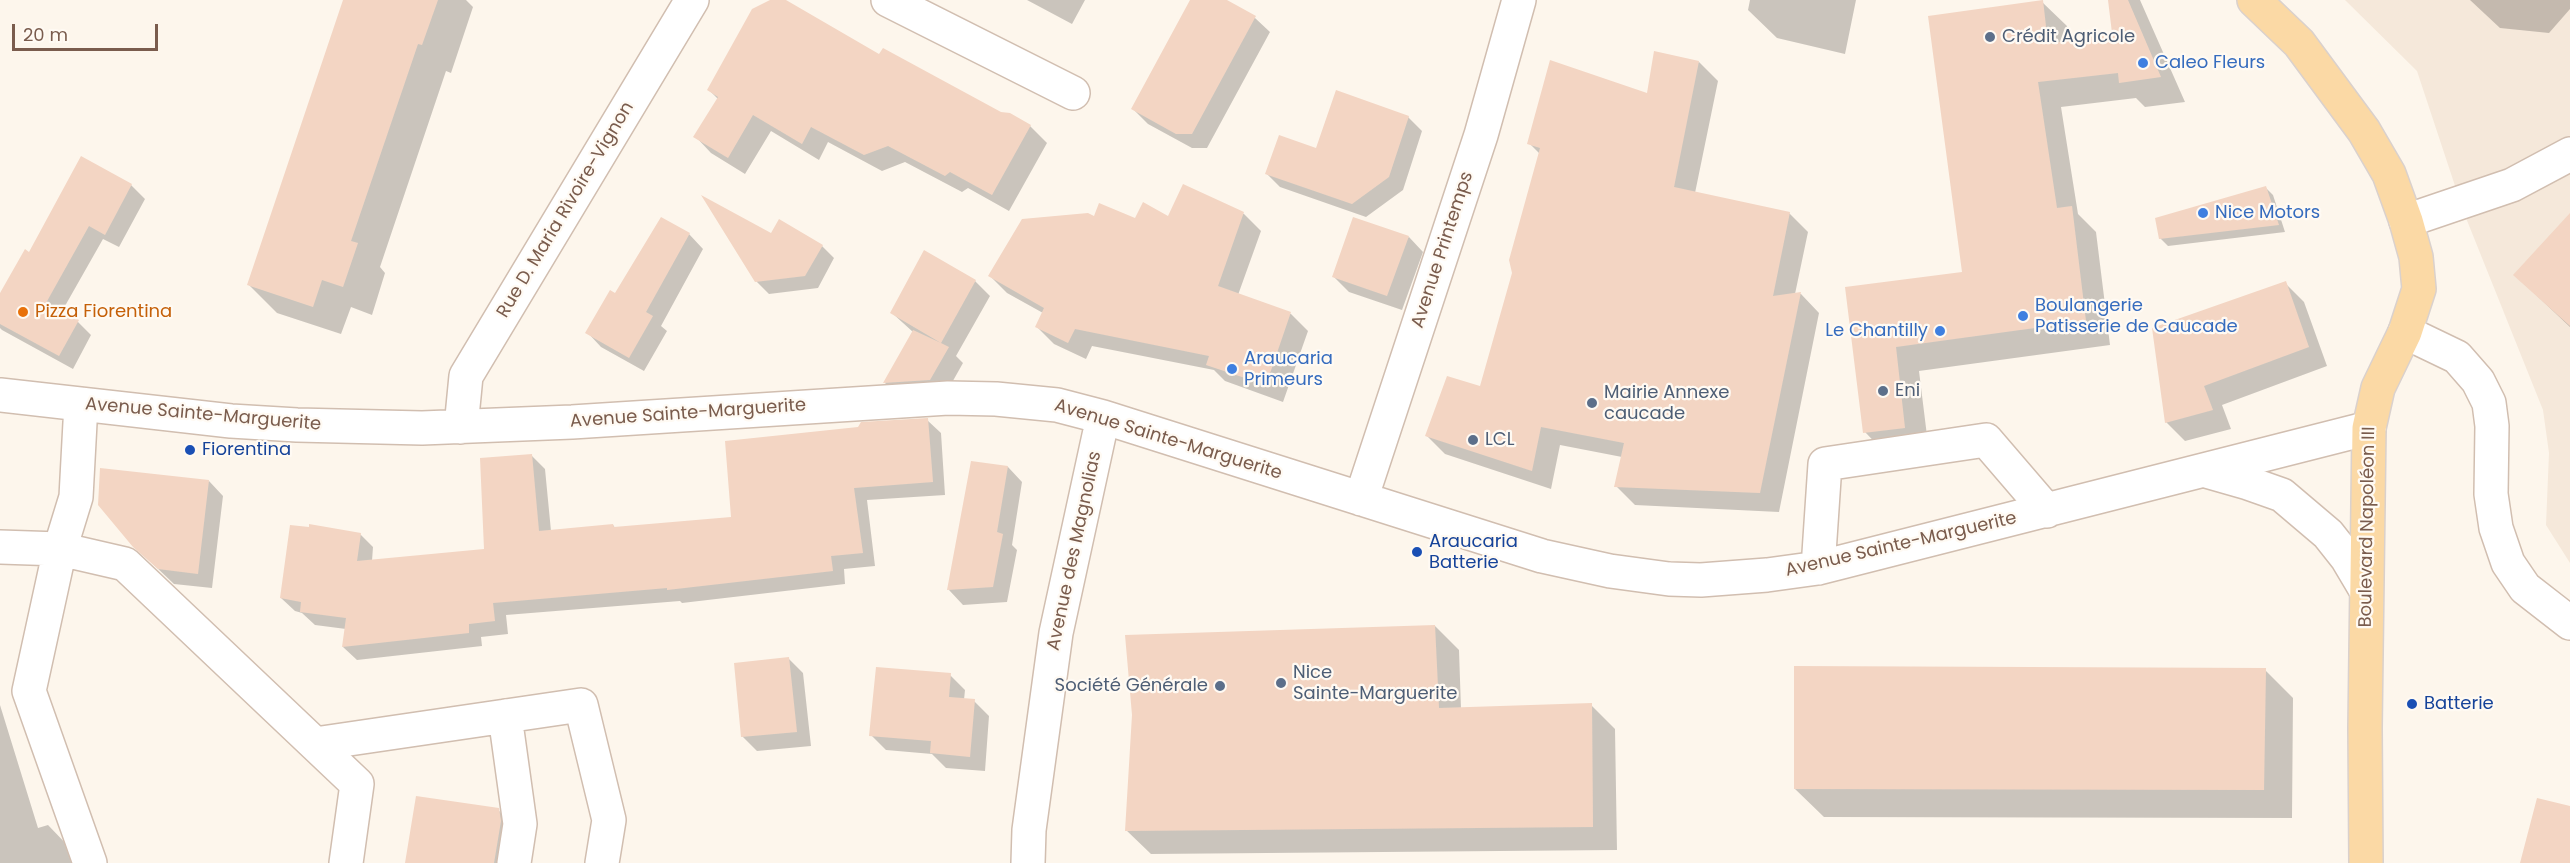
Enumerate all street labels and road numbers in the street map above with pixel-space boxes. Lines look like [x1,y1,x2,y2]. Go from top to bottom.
street label: Rue D. Maria Rivoire-Vignon [493,98,639,322]
street label: Avenue Printemps [1407,169,1479,331]
street label: Avenue Sainte-Marguerite [84,394,322,436]
street label: Avenue Sainte-Marguerite [569,395,807,433]
street label: Avenue Sainte-Marguerite [1052,395,1284,485]
street label: Boulevard Napoléon III [2355,426,2381,628]
street label: Avenue des Magnolias [1043,449,1107,653]
street label: Avenue Sainte-Marguerite [1783,508,2019,582]

